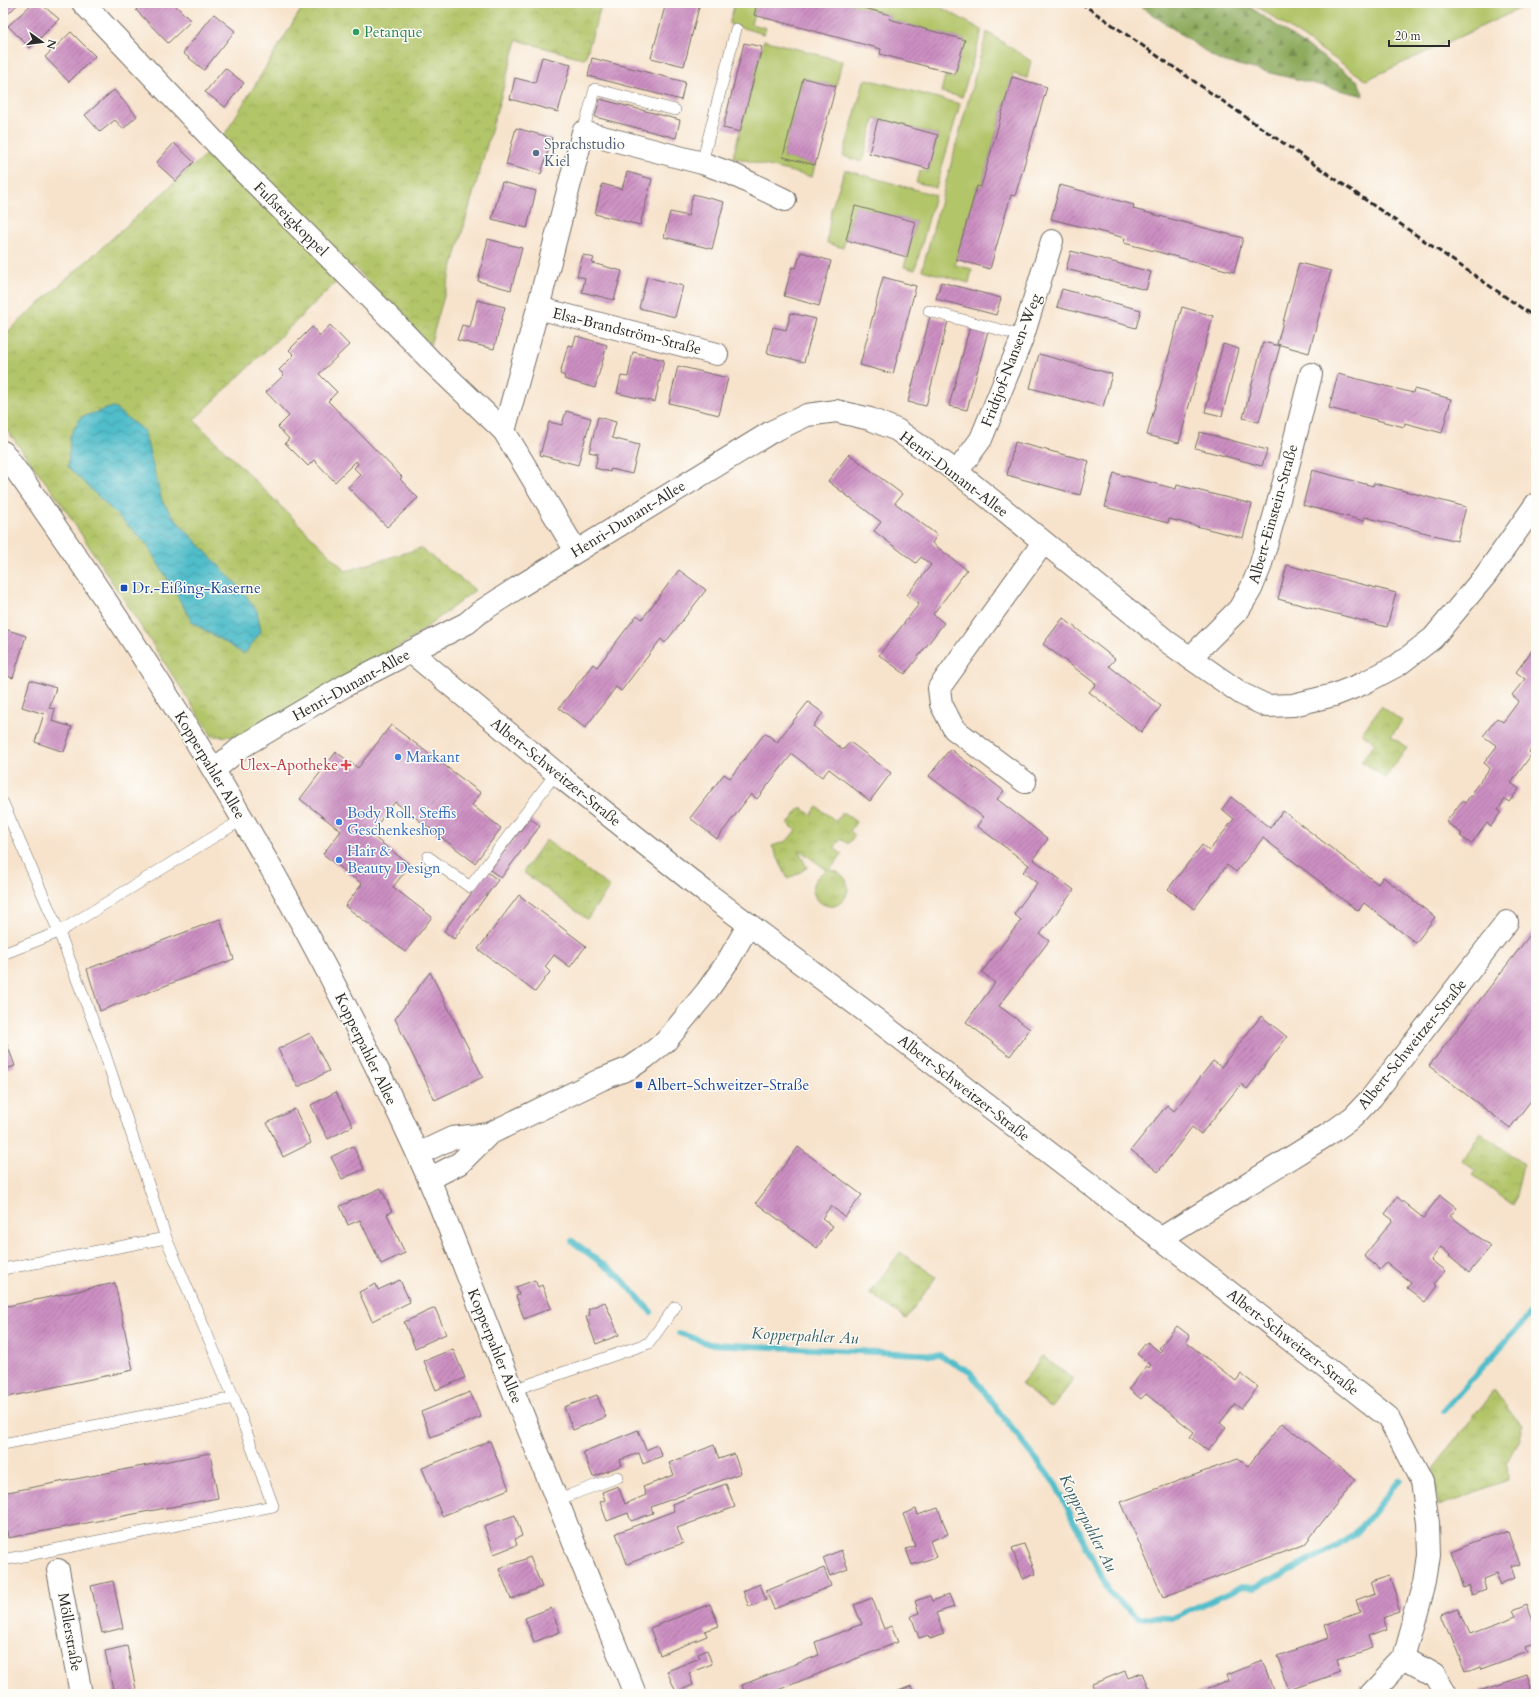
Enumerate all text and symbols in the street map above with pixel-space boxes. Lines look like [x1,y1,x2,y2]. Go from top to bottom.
north arrow [22,22,62,62]
place label: Petanque [364,22,423,42]
scale bar [1389,22,1449,48]
marker: Petanque [351,27,361,37]
text: 20 m [1395,28,1422,44]
text: N [43,38,60,51]
place label: Sprachstudio Kiel [544,134,625,171]
marker: Sprachstudio Kiel [531,148,541,158]
street label: Fußsteigkoppel [249,177,333,261]
street label: Fridtjof-Nansen-Weg [976,290,1046,429]
street label: Elsa-Brandström-Straße [551,303,704,359]
street label: Henri-Dunant-Allee [895,426,1013,522]
street label: Albert-Einstein-Straße [1244,442,1303,586]
street label: Henri-Dunant-Allee [567,476,689,562]
place label: Dr.-Eißing-Kaserne [132,578,261,598]
marker: Dr.-Eißing-Kaserne [119,583,129,593]
street label: Henri-Dunant-Allee [289,644,414,726]
street label: Kopperpahler Allee [170,707,250,823]
street label: Albert-Schweitzer-Straße [487,713,625,831]
place label: Markant [406,747,460,767]
marker: Markant [393,752,403,762]
place label: Ulex-Apotheke [240,755,338,775]
marker: Ulex-Apotheke [341,760,351,770]
place label: Body Roll, Steffis Geschenkeshop [347,803,456,840]
marker: Body Roll, Steffis Geschenkeshop [334,817,344,827]
place label: Hair & Beauty Design [347,841,441,878]
marker: Hair & Beauty Design [334,855,344,865]
street label: Albert-Schweitzer-Straße [1353,975,1471,1113]
street label: Kopperpahler Allee [330,990,402,1108]
street label: Albert-Schweitzer-Straße [894,1030,1034,1146]
place label: Albert-Schweitzer-Straße [647,1075,809,1095]
marker: Albert-Schweitzer-Straße [634,1080,644,1090]
street label: Albert-Schweitzer-Straße [1223,1284,1363,1400]
street label: Kopperpahler Allee [463,1286,527,1407]
water label: Kopperpahler Au [751,1322,859,1350]
water label: Kopperpahler Au [1054,1470,1122,1576]
street label: Möllerstraße [53,1591,87,1673]

